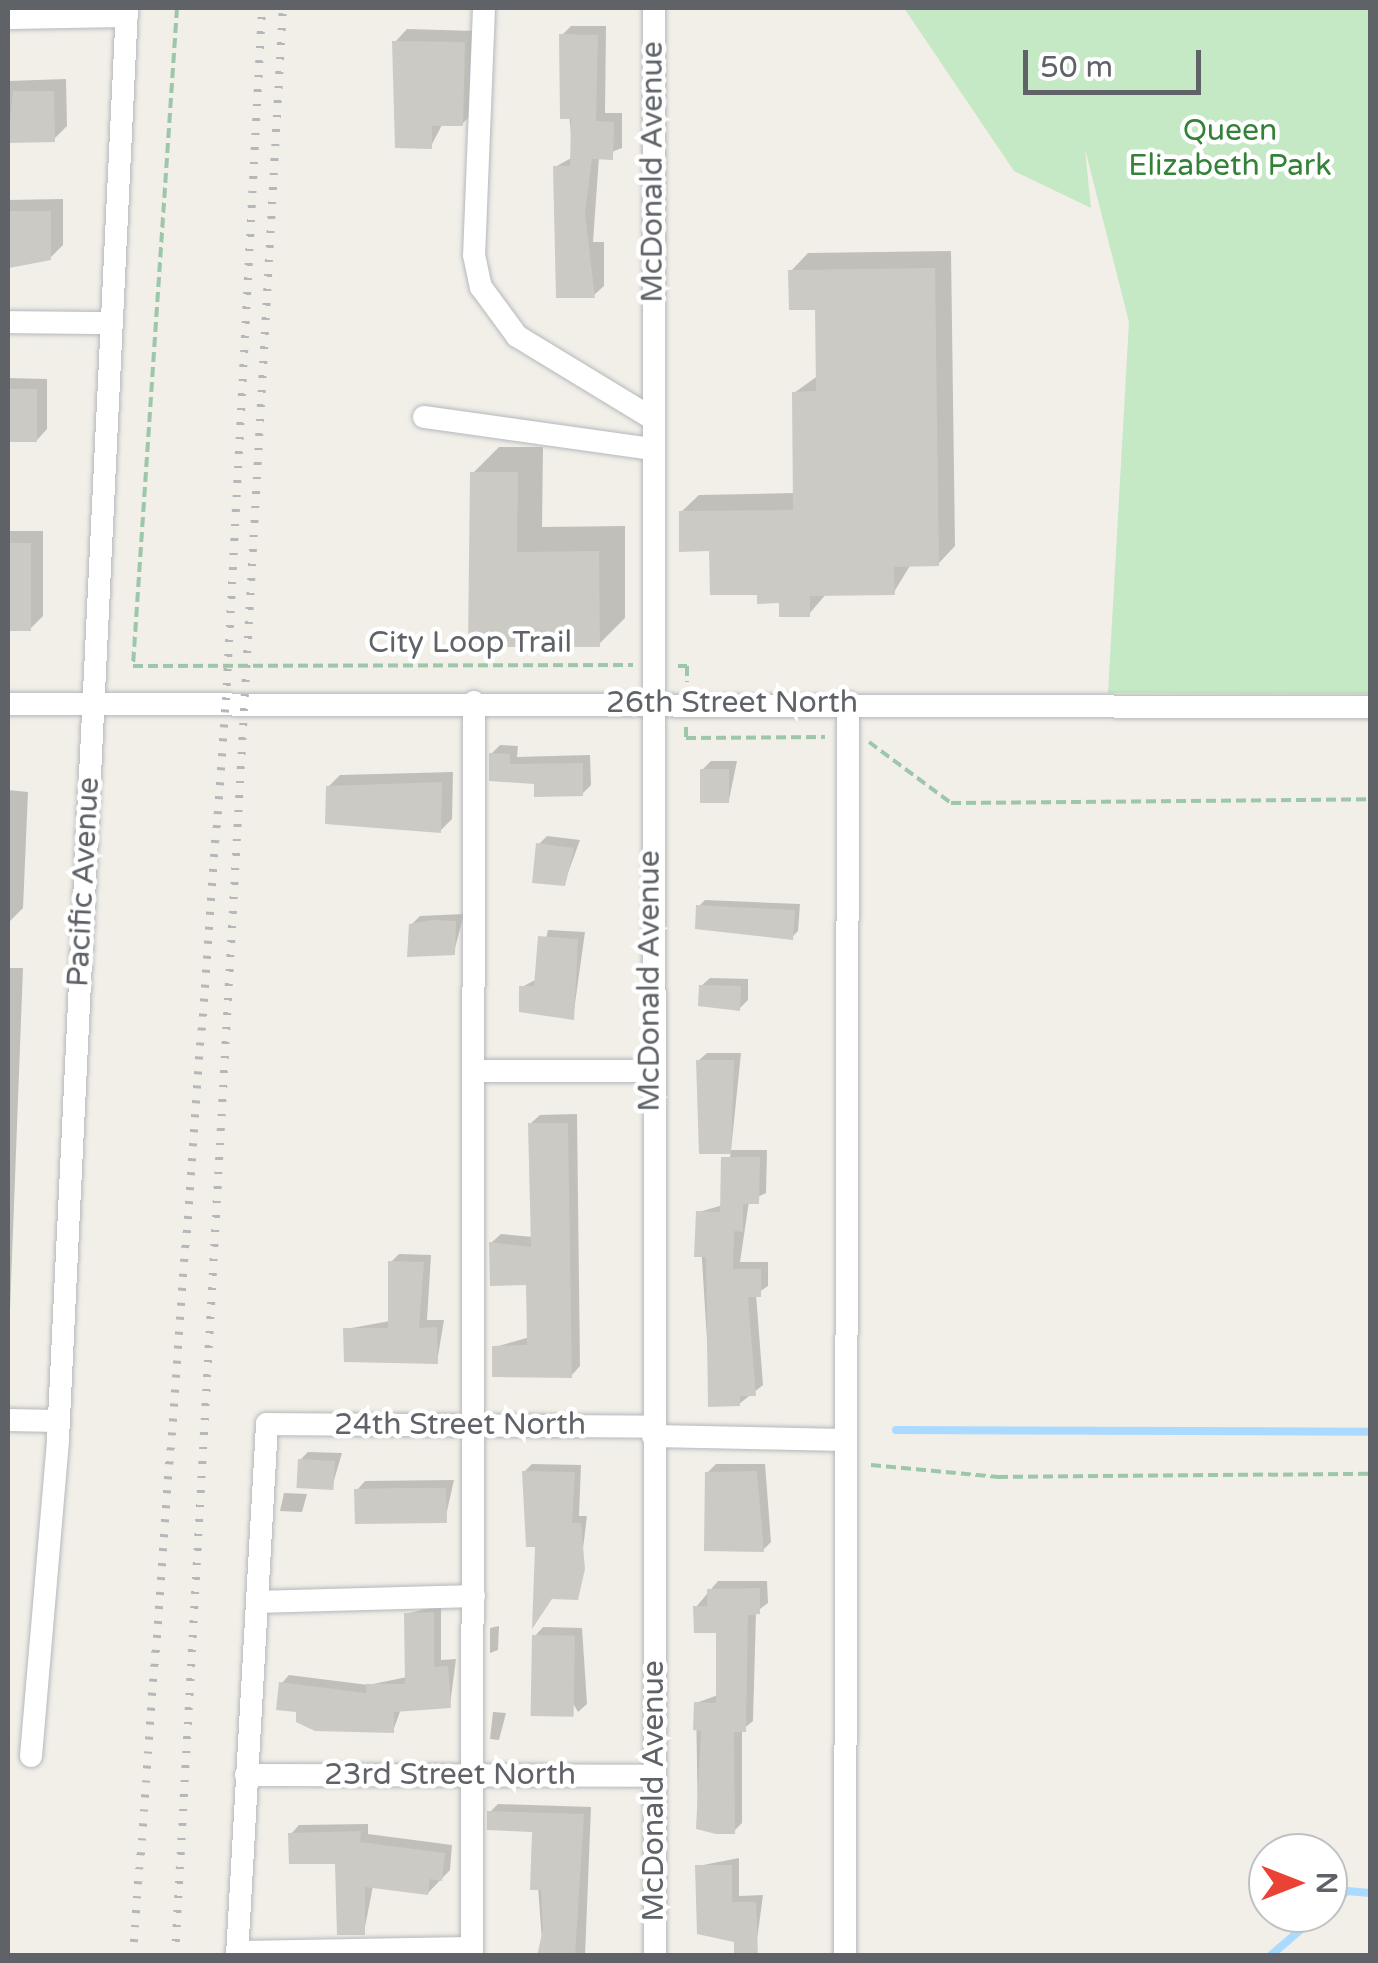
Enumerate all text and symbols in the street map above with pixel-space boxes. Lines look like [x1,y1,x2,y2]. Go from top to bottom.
scale bar [1028,30,1206,92]
street label: McDonald Avenue [635,41,671,303]
text: 50 m [1040,49,1113,86]
park label: Queen Elizabeth Park [1128,113,1332,184]
street label: City Loop Trail [368,625,572,661]
street label: 26th Street North [606,685,858,721]
street label: Pacific Avenue [61,776,107,988]
street label: McDonald Avenue [632,850,668,1112]
street label: 24th Street North [334,1407,586,1443]
street label: McDonald Avenue [636,1660,672,1922]
street label: 23rd Street North [324,1757,576,1793]
north arrow [1248,1833,1348,1933]
text: N [1309,1872,1343,1894]

